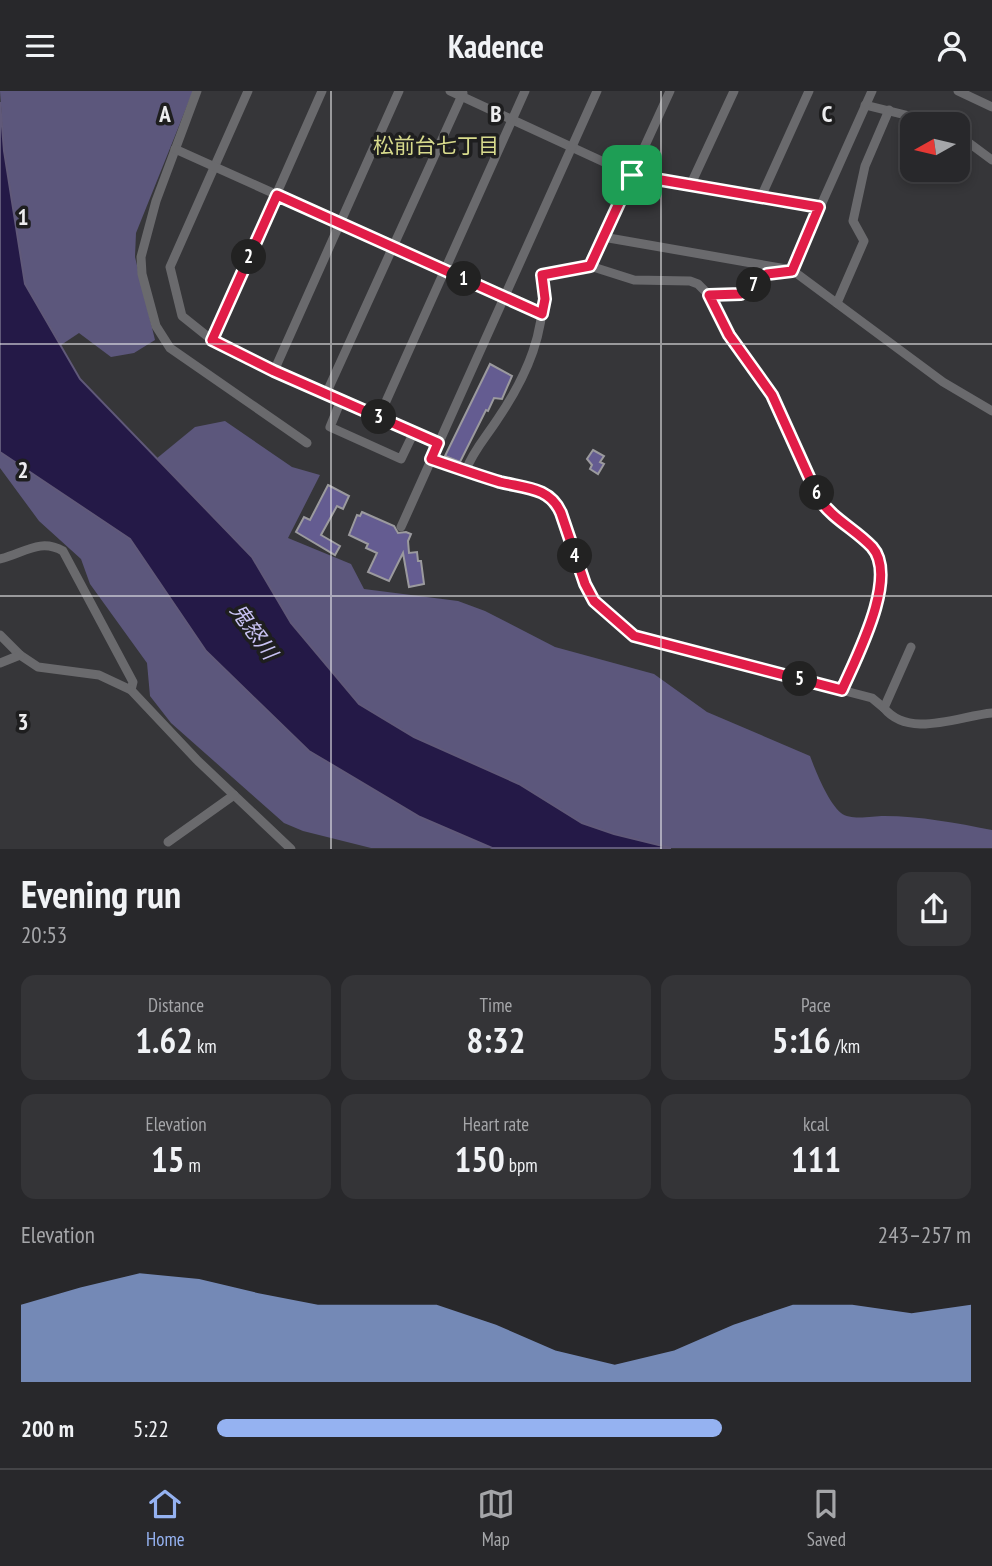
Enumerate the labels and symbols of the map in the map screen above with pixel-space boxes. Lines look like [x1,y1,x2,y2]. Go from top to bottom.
text: A [158,99,171,128]
text: B [490,99,502,128]
text: C [822,99,833,128]
north arrow [900,112,970,182]
district label: 松前台七丁目 [373,132,499,159]
pin [602,145,662,205]
text: 1 [18,202,29,231]
pin: 2 [232,239,266,275]
pin: 1 [447,261,482,297]
pin: 7 [736,267,772,303]
pin: 3 [362,399,396,435]
text: 2 [18,455,29,484]
pin: 6 [800,475,834,511]
pin: 4 [558,539,592,573]
water label: 鬼怒川 [225,598,285,666]
pin: 5 [782,661,818,697]
text: 3 [18,707,29,736]

